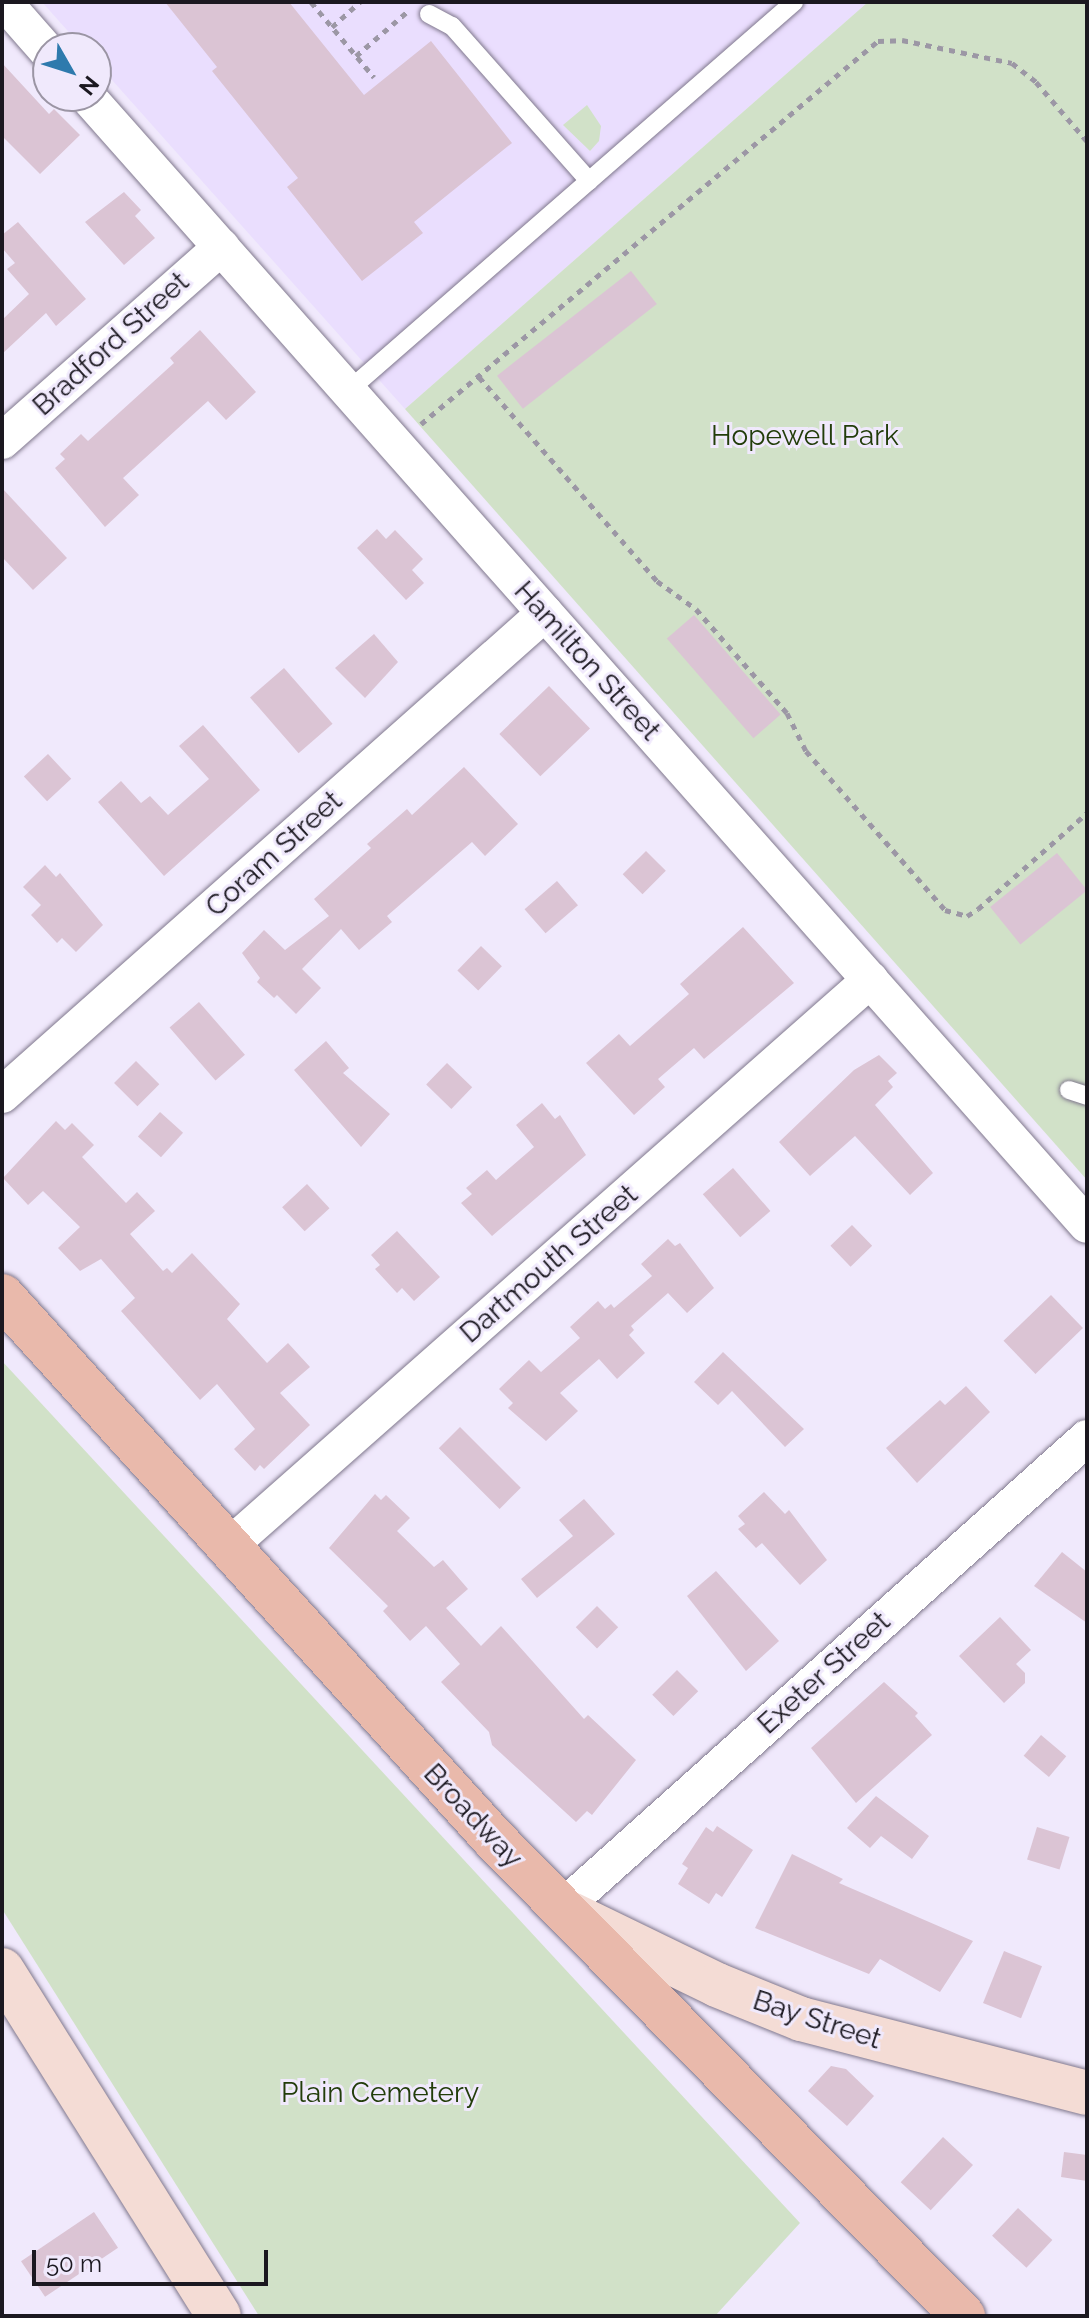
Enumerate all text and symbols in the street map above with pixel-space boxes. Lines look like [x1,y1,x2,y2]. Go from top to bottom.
north arrow [32,32,112,112]
text: N [74,71,104,101]
street label: Bradford Street [26,265,196,423]
park label: Hopewell Park [711,419,899,453]
street label: Hamilton Street [507,575,667,747]
street label: Coram Street [199,784,349,924]
street label: Dartmouth Street [453,1178,645,1350]
street label: Exeter Street [751,1605,897,1741]
street label: Broadway [416,1757,530,1875]
street label: Bay Street [748,1983,886,2057]
park label: Plain Cemetery [281,2076,479,2110]
scale bar [36,2234,272,2284]
text: 50 m [46,2249,102,2278]

